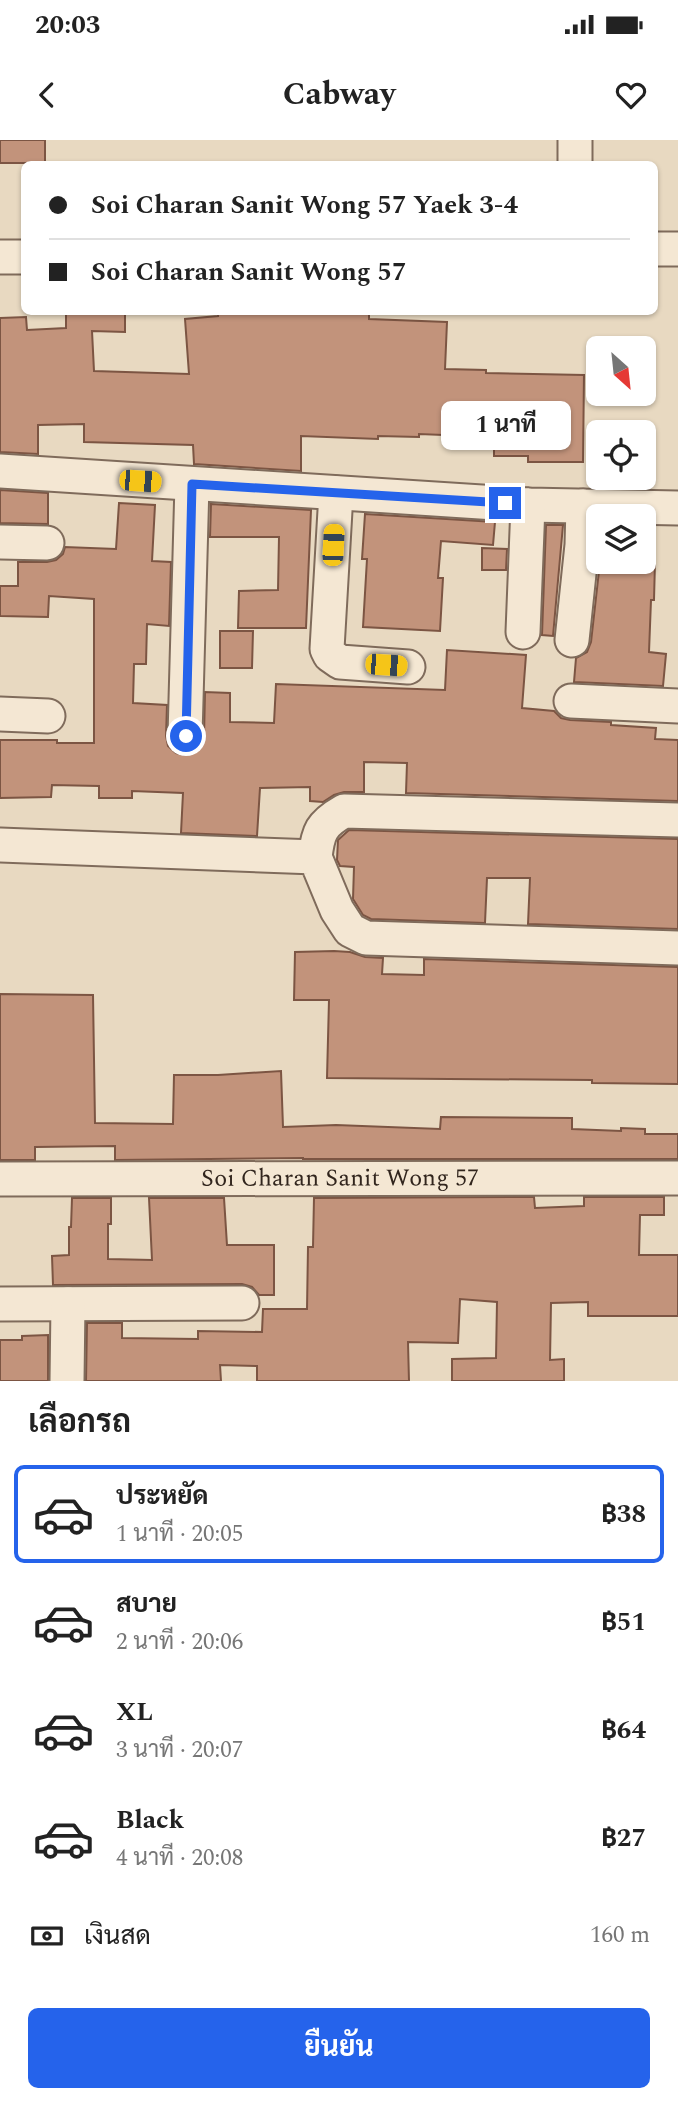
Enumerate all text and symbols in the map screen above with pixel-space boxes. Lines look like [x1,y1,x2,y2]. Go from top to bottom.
text: 20:03 [35,5,100,45]
text: Cabway [283,70,395,119]
icon: back [28,76,66,114]
icon: heart [612,76,650,114]
text: Soi Charan Sanit Wong 57 Yaek 3-4 [91,185,518,225]
text: Soi Charan Sanit Wong 57 [91,252,407,292]
north arrow [586,336,656,406]
map controls [586,336,656,574]
callout: 1 นาที [440,402,570,450]
text: 1 นาที [476,408,536,443]
button: locate [586,420,656,490]
car [119,469,162,493]
route end [489,487,521,519]
button: layers [586,504,656,574]
car [322,523,345,567]
car [365,653,408,677]
route start [170,720,202,752]
street label: Soi Charan Sanit Wong 57 [201,1160,479,1197]
text: เลือกรถ [28,1398,131,1447]
text: ประหยัด [116,1476,209,1516]
icon: car [32,1483,95,1546]
text: ฿38 [601,1494,646,1534]
text: 1 นาที · 20:05 [116,1517,243,1552]
text: สบาย [116,1584,177,1624]
icon: car [32,1591,95,1654]
text: ฿51 [601,1602,646,1642]
text: 2 นาที · 20:06 [116,1625,243,1660]
text: XL [116,1692,153,1732]
icon: car [32,1699,95,1762]
text: ฿64 [601,1710,646,1750]
text: 3 นาที · 20:07 [116,1733,243,1768]
text: Black [116,1800,184,1840]
icon: car [32,1807,95,1870]
text: ฿27 [601,1818,646,1858]
text: 4 นาที · 20:08 [116,1841,243,1876]
text: เงินสด [84,1916,151,1956]
icon: cash [28,1917,66,1955]
text: 160 m [590,1918,650,1953]
button: ยืนยัน [28,2008,650,2088]

